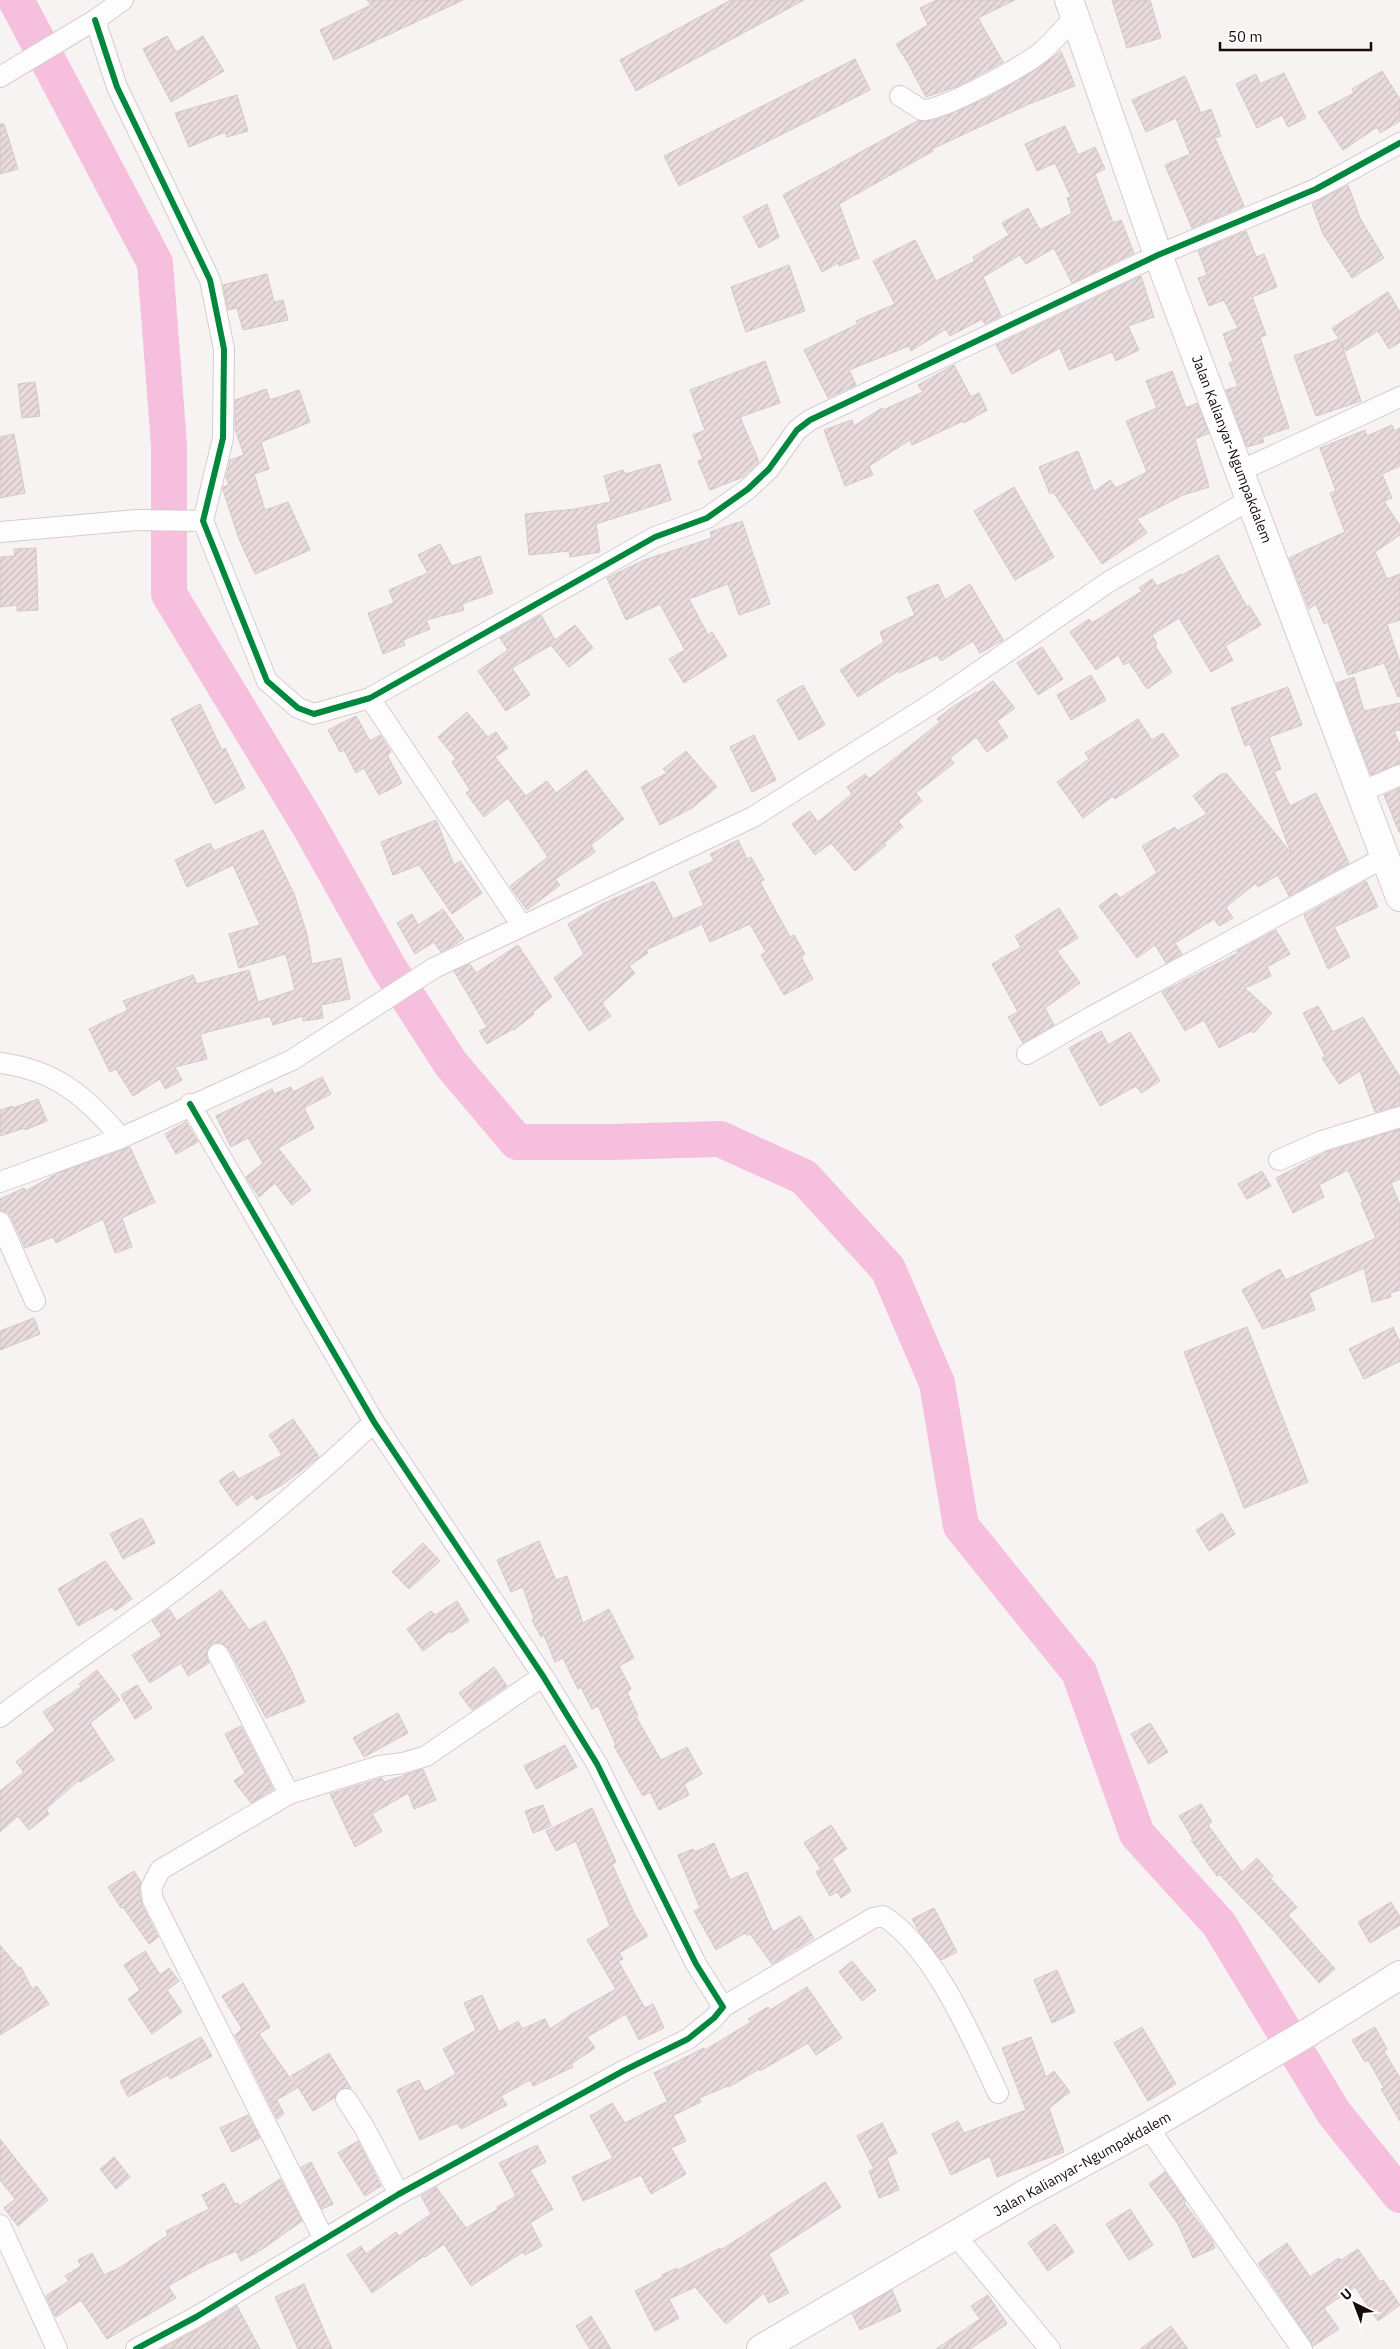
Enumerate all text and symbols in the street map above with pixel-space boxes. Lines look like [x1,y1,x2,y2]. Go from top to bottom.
scale bar [1220,20,1371,52]
text: 50 m [1228,27,1263,46]
street label: Jalan Kalianyar-Ngumpakdalem [1188,352,1276,546]
street label: Jalan Kalianyar-Ngumpakdalem [990,2108,1174,2220]
north arrow [1330,2279,1380,2329]
text: U [1337,2284,1356,2304]

